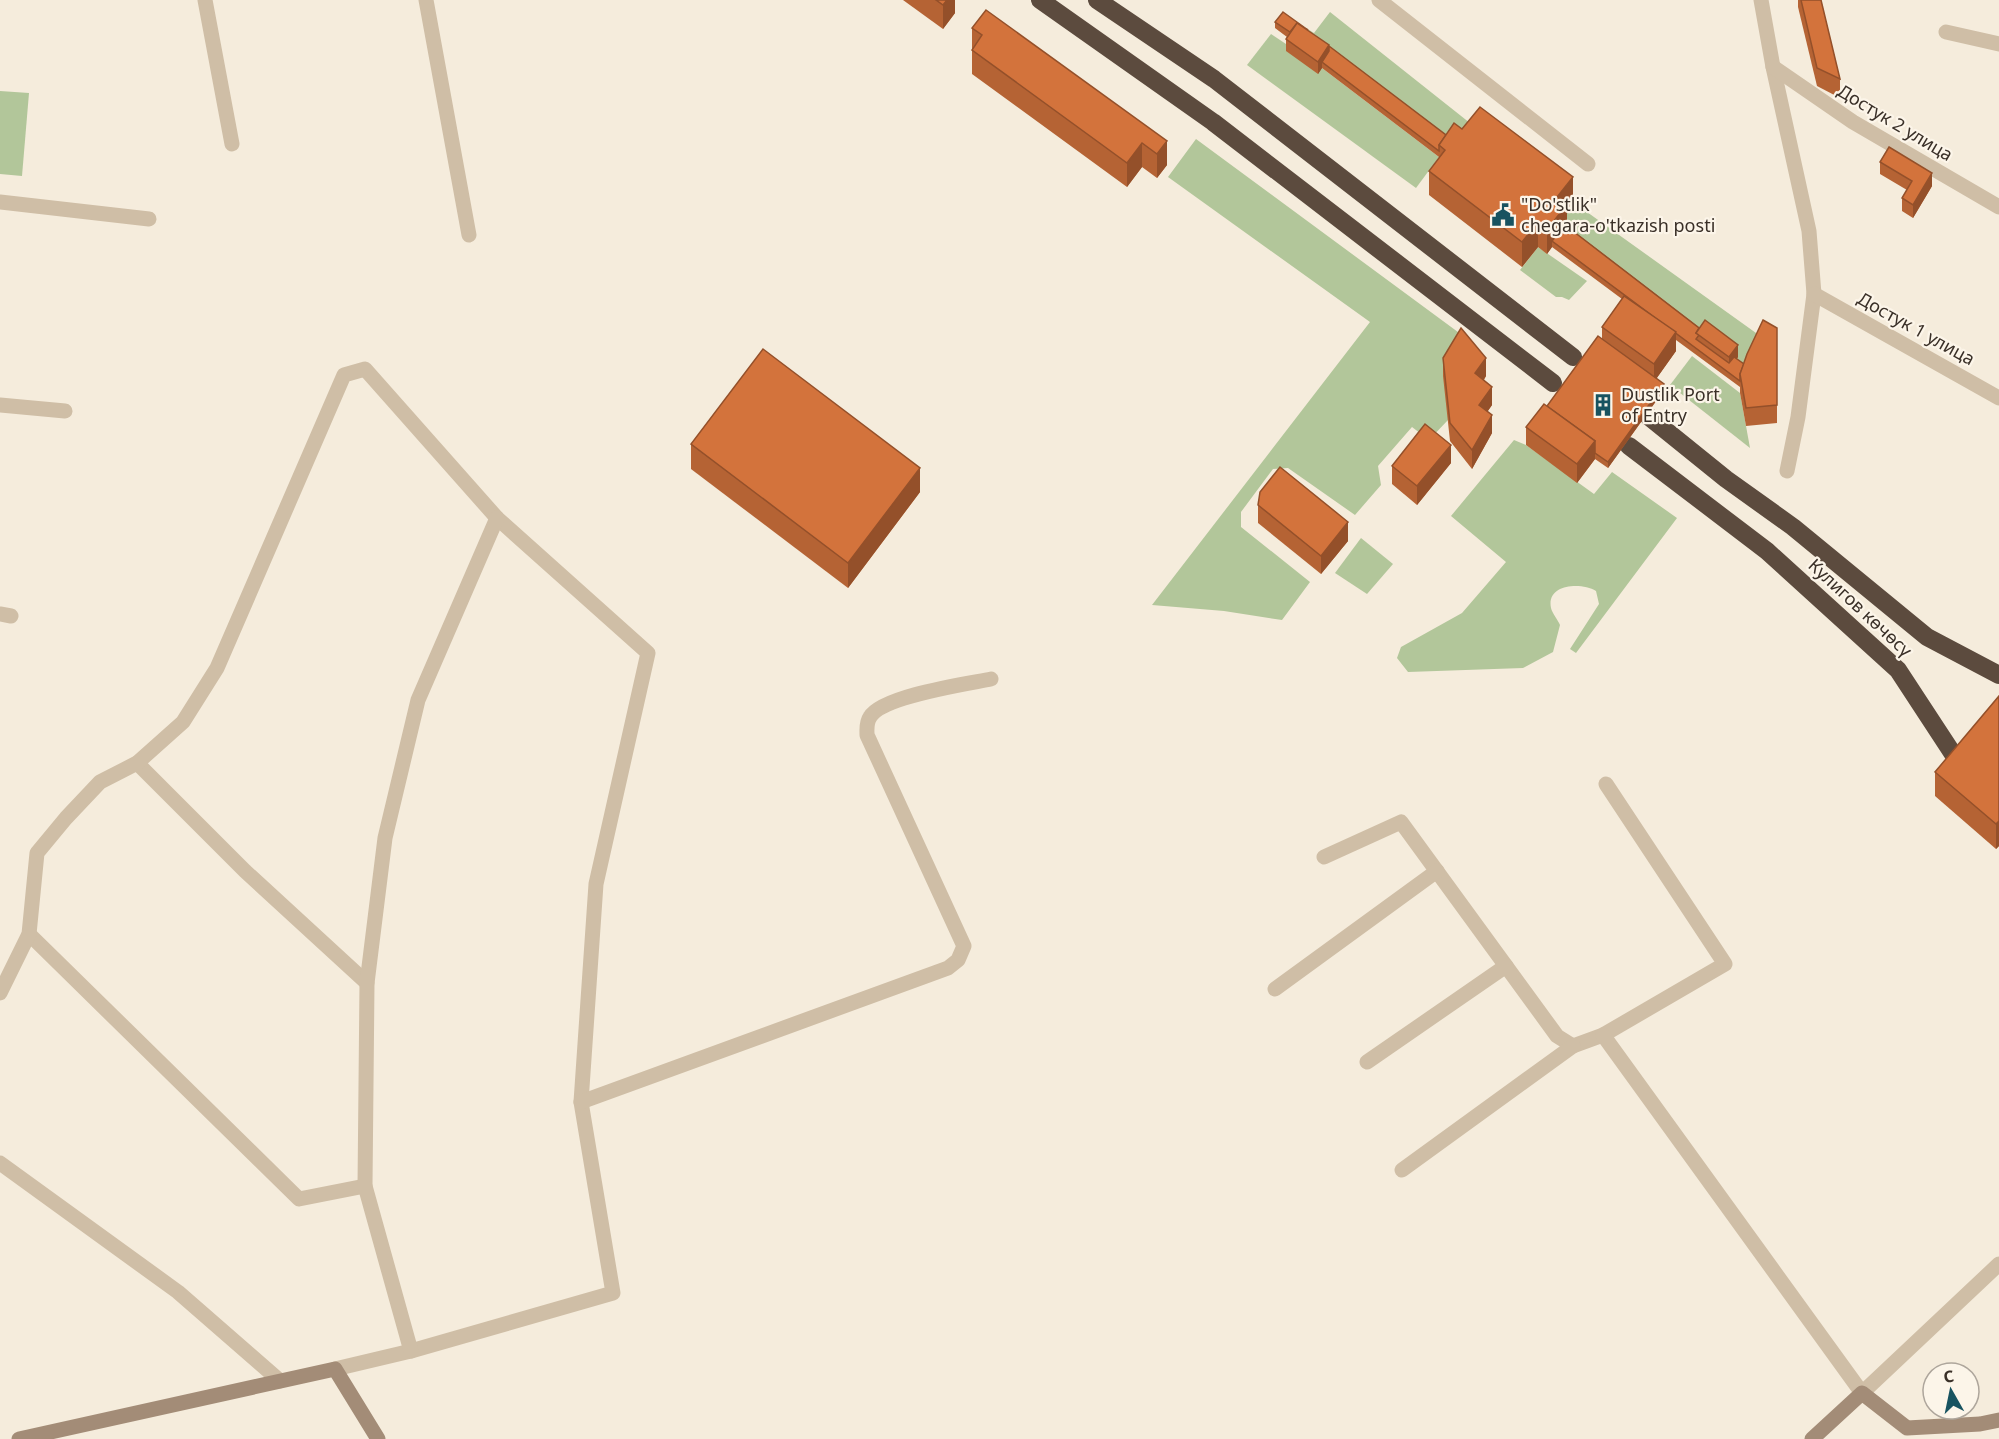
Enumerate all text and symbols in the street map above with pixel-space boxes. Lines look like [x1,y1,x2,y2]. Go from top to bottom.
street label: Достук 2 улица [1833,78,1958,166]
place label: "Do'stlik" chegara-o'tkazish posti [1521,192,1715,237]
public building icon: "Do'stlik" chegara-o'tkazish posti [1490,202,1516,228]
street label: Достук 1 улица [1854,286,1979,370]
place label: Dustlik Port of Entry [1621,382,1720,427]
building icon: Dustlik Port of Entry [1590,392,1616,418]
street label: Кулигов көчөсү [1804,553,1918,662]
north arrow [1921,1361,1981,1421]
text: С [1942,1365,1955,1388]

